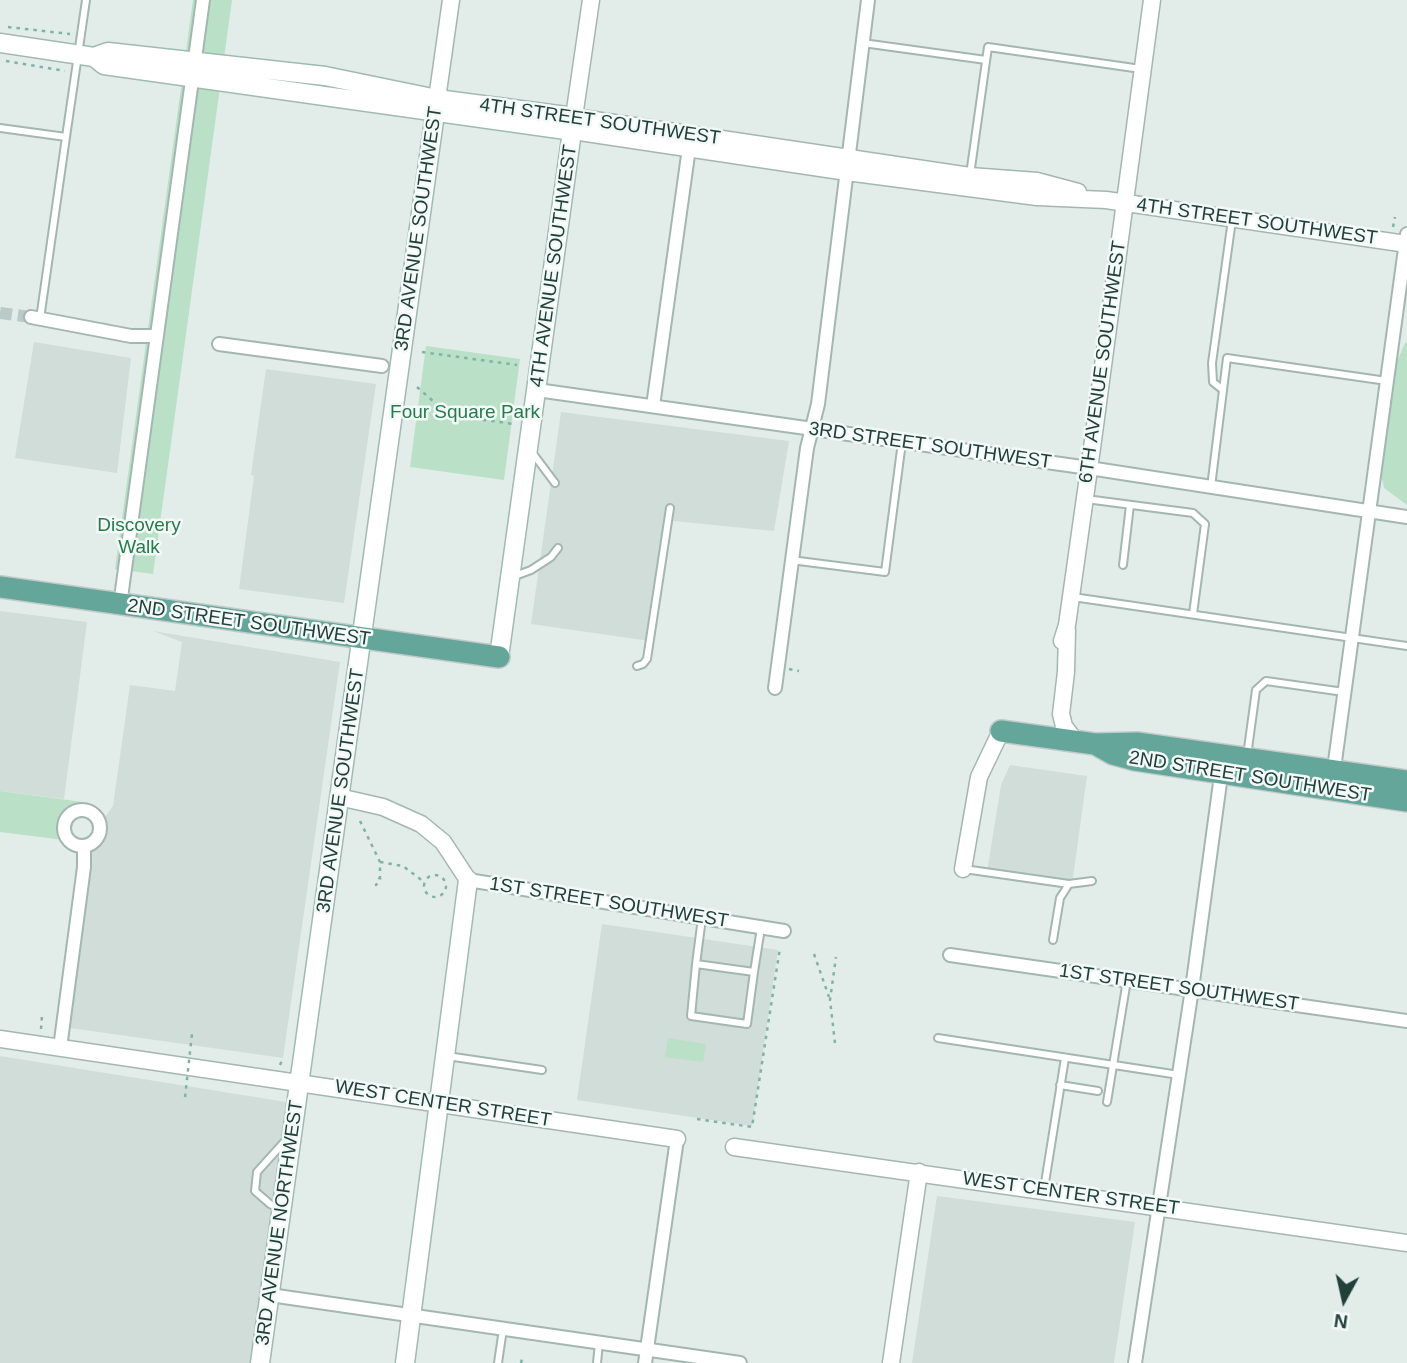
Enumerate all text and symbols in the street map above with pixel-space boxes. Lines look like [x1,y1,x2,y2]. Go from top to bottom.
street label: 4TH STREET SOUTHWEST [478,94,722,150]
street label: 3RD AVENUE SOUTHWEST [391,105,447,353]
street label: 4TH AVENUE SOUTHWEST [526,143,582,389]
street label: 4TH STREET SOUTHWEST [1135,194,1379,250]
street label: 6TH AVENUE SOUTHWEST [1075,239,1131,485]
park label: Four Square Park [390,402,540,424]
street label: 3RD STREET SOUTHWEST [807,418,1053,474]
park label: Discovery Walk [97,515,181,559]
street label: 2ND STREET SOUTHWEST [126,595,372,651]
street label: 3RD AVENUE SOUTHWEST [313,667,369,915]
street label: 2ND STREET SOUTHWEST [1127,747,1373,807]
street label: 1ST STREET SOUTHWEST [488,873,730,933]
street label: 1ST STREET SOUTHWEST [1058,960,1300,1016]
street label: WEST CENTER STREET [333,1076,553,1132]
street label: 3RD AVENUE NORTHWEST [251,1099,309,1347]
street label: WEST CENTER STREET [961,1168,1181,1220]
north arrow [1309,1265,1379,1335]
text: N [1333,1310,1349,1333]

